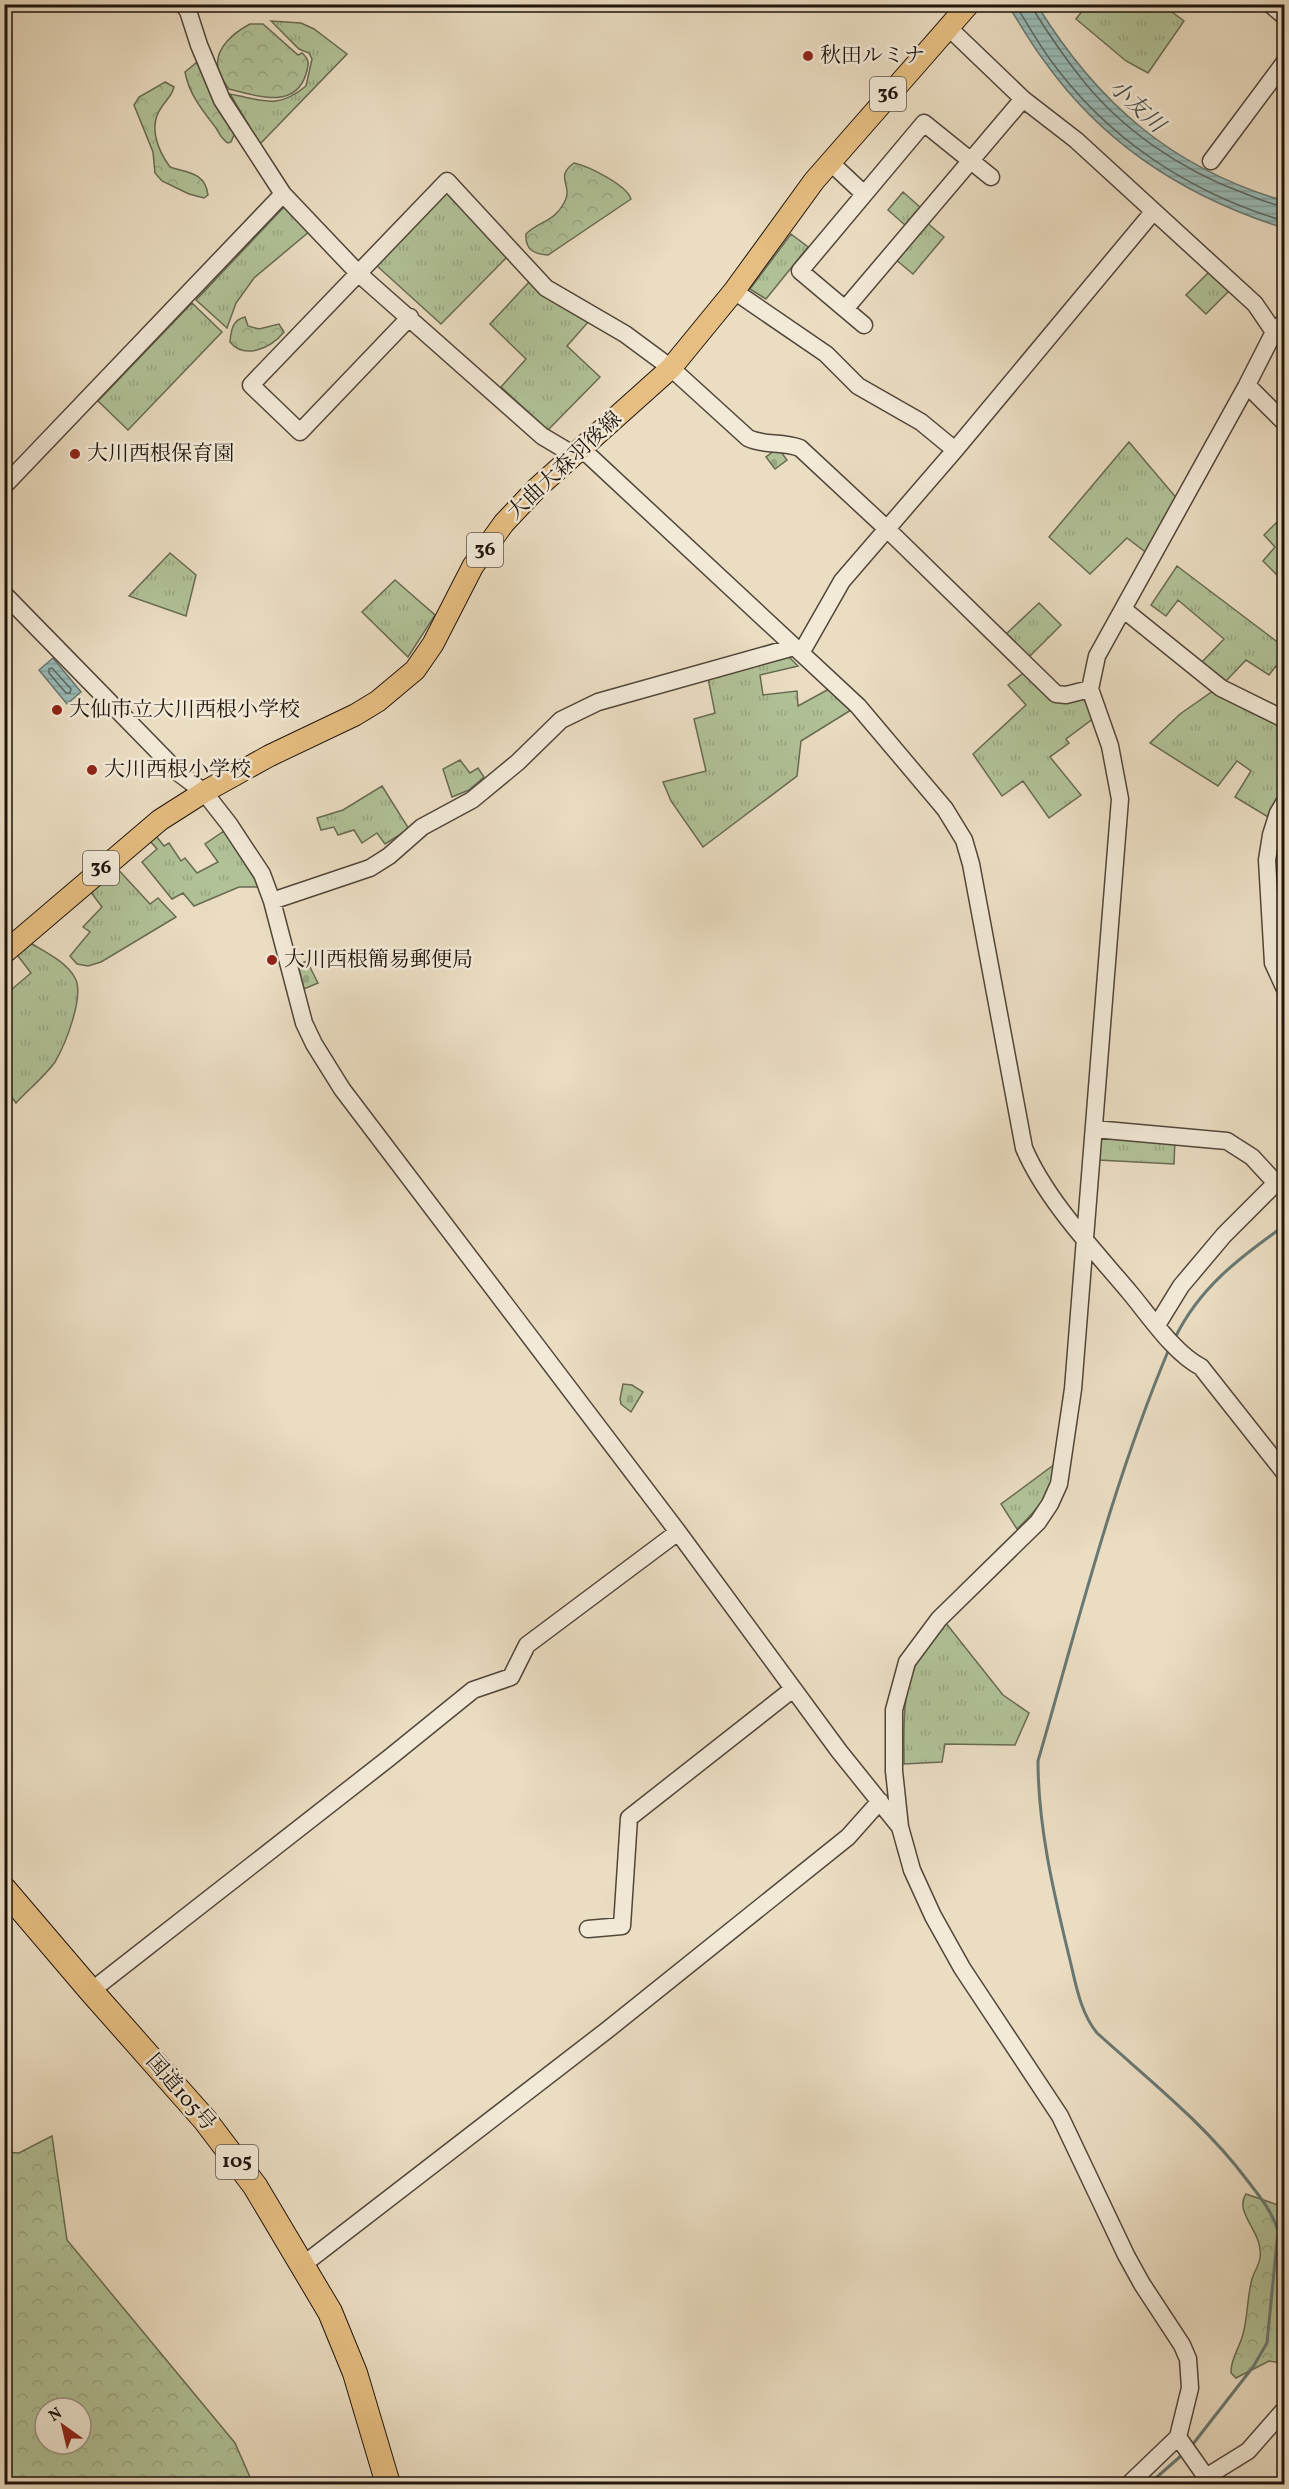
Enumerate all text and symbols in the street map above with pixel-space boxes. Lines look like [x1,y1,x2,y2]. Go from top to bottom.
place label: 秋田ルミナ [820,42,925,71]
marker: 秋田ルミナ [801,49,815,63]
water label: 小友川 [1101,73,1172,142]
road number: 36 [870,77,906,111]
street label: 大曲大森羽後線 [501,405,629,527]
place label: 大川西根保育園 [87,440,234,469]
marker: 大川西根保育園 [68,447,82,461]
road number: 36 [467,533,503,567]
place label: 大仙市立大川西根小学校 [69,696,300,725]
marker: 大仙市立大川西根小学校 [50,703,64,717]
place label: 大川西根小学校 [104,756,251,785]
marker: 大川西根小学校 [85,763,99,777]
road number: 36 [83,851,119,885]
place label: 大川西根簡易郵便局 [284,946,473,975]
marker: 大川西根簡易郵便局 [265,953,279,967]
street label: 国道105号 [138,2048,222,2138]
road number: 105 [216,2145,258,2179]
north arrow [33,2396,93,2456]
text: N [45,2403,67,2428]

